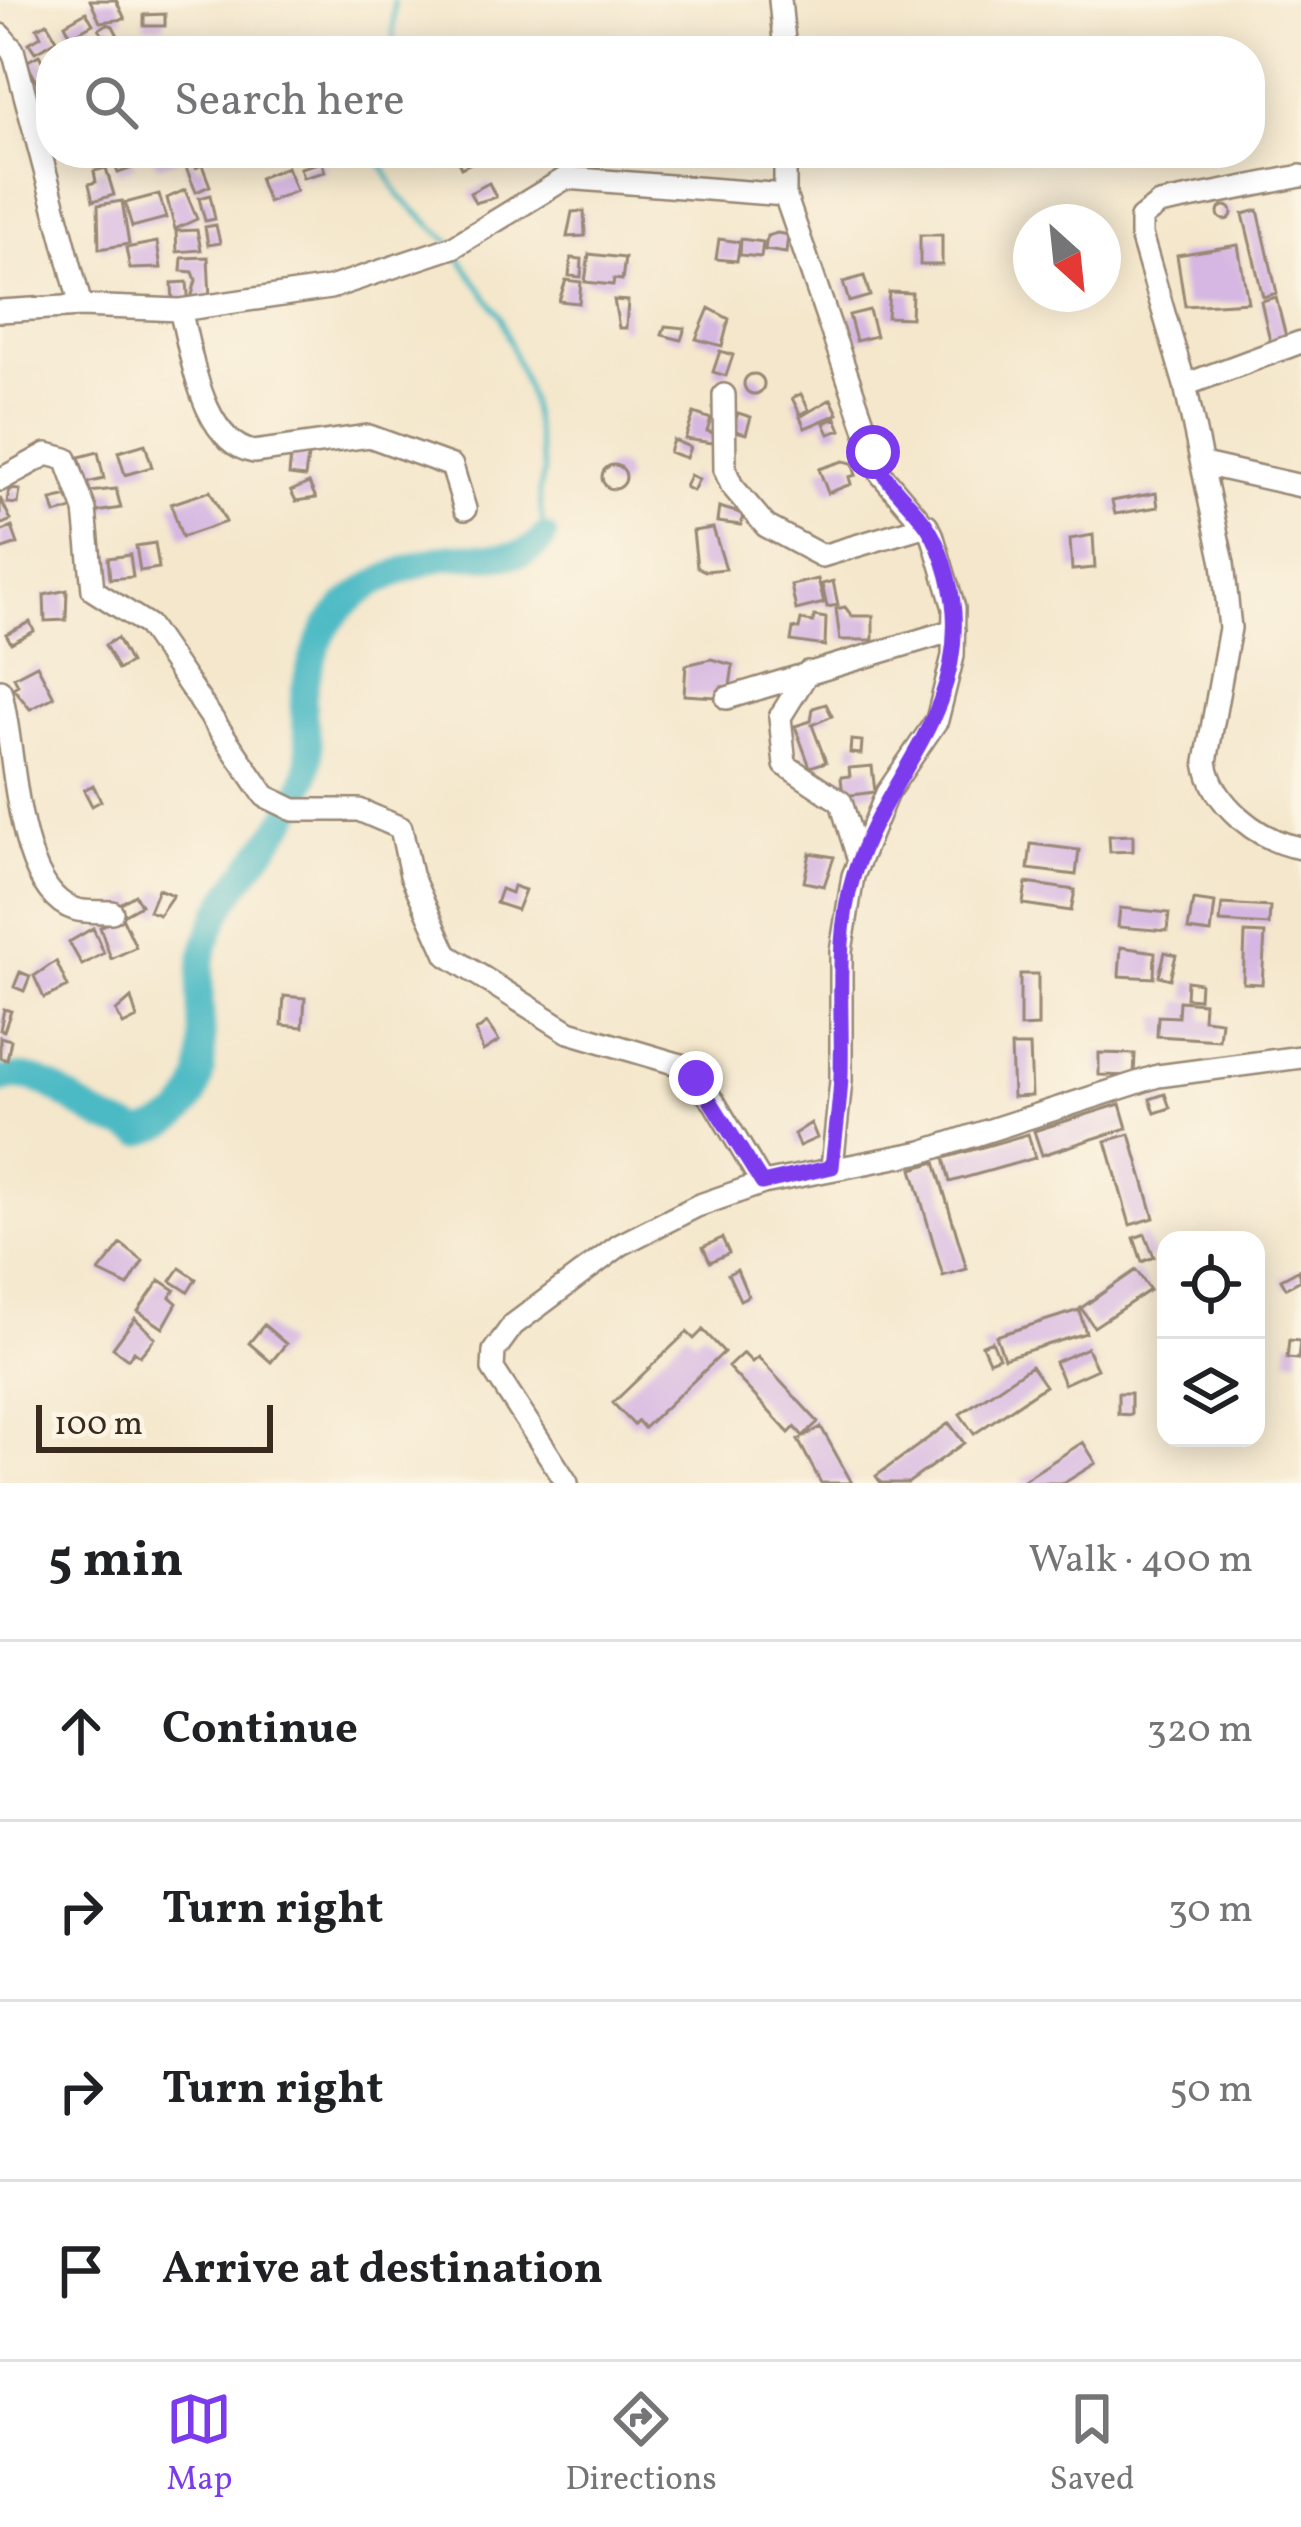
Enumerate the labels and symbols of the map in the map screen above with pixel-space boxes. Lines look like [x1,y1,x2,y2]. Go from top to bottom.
north arrow [1013,204,1121,312]
route start [846,425,900,479]
route end [669,1051,723,1105]
scale bar [36,1399,273,1452]

